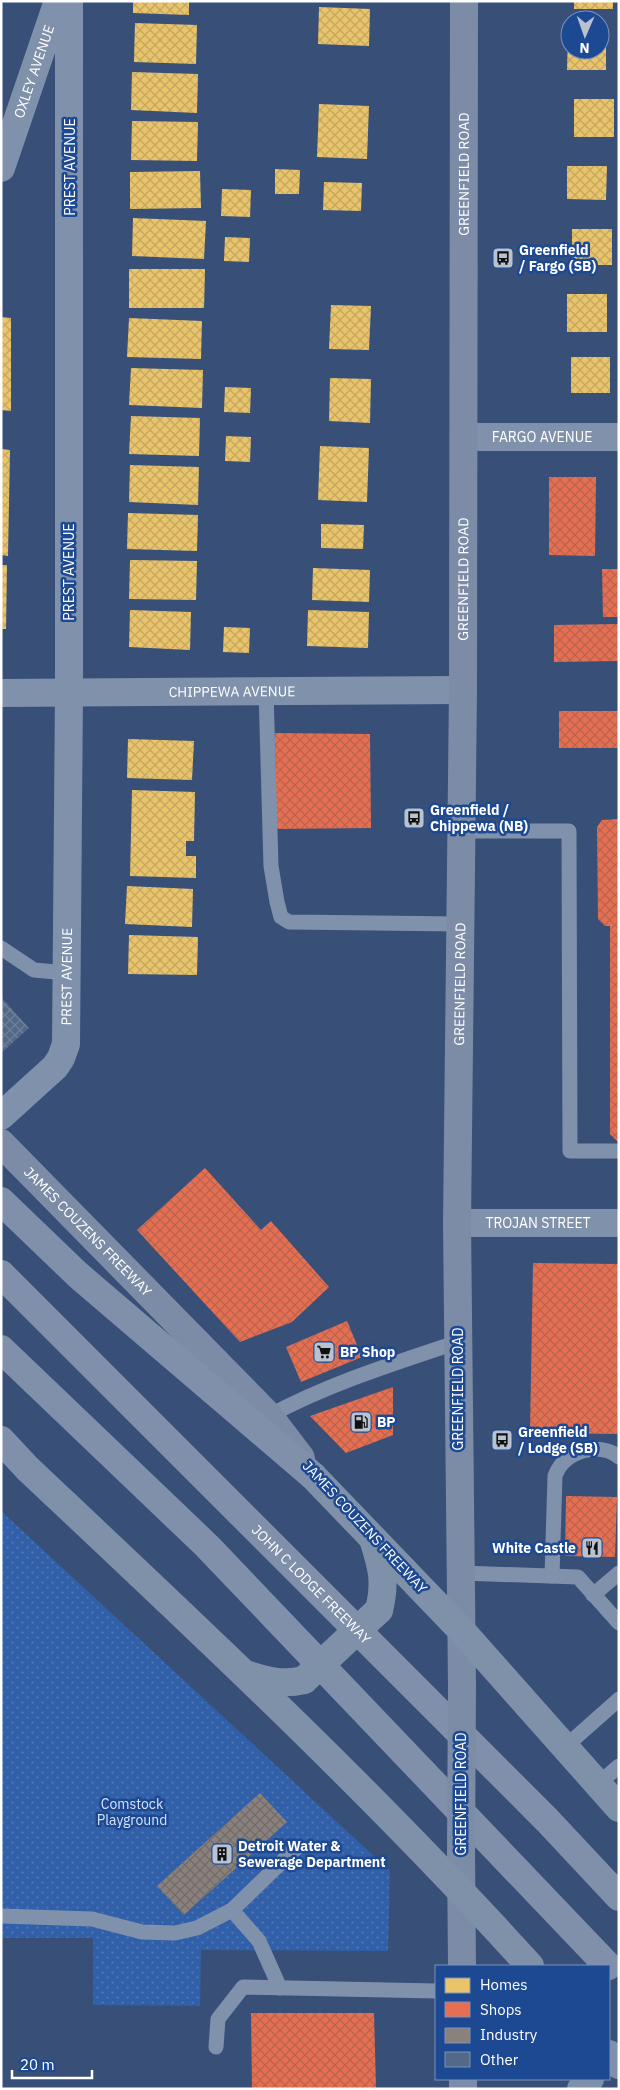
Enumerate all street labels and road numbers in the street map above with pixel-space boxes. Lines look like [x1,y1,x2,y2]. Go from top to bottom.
street label: OXLEY AVENUE [10,22,58,121]
street label: GREENFIELD ROAD [455,112,473,236]
street label: PREST AVENUE [61,118,79,216]
street label: FARGO AVENUE [492,428,592,446]
street label: GREENFIELD ROAD [454,517,472,641]
street label: PREST AVENUE [60,523,78,621]
street label: CHIPPEWA AVENUE [169,682,295,701]
street label: GREENFIELD ROAD [450,922,469,1046]
street label: PREST AVENUE [57,928,76,1025]
street label: JAMES COUZENS FREEWAY [20,1163,156,1301]
street label: TROJAN STREET [485,1214,591,1232]
street label: GREENFIELD ROAD [449,1327,467,1451]
street label: JAMES COUZENS FREEWAY [299,1457,432,1597]
street label: JOHN C LODGE FREEWAY [248,1521,375,1648]
street label: GREENFIELD ROAD [452,1732,470,1856]

